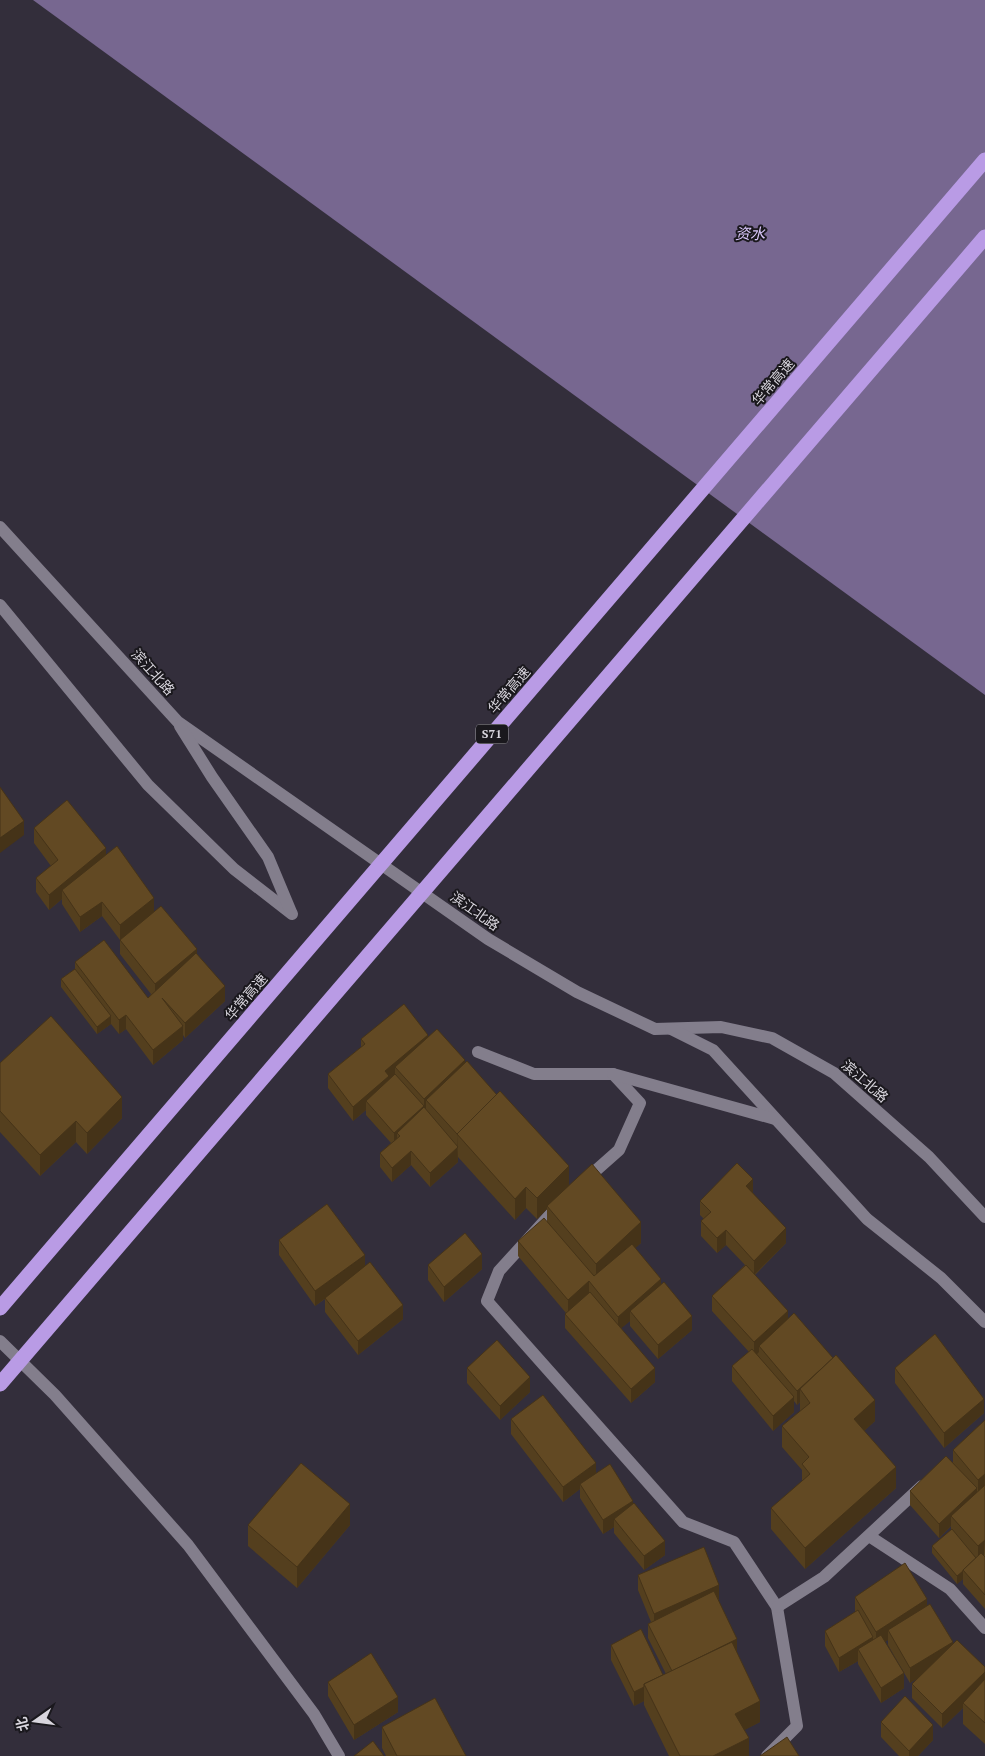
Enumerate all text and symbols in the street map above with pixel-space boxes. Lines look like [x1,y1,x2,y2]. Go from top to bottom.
water label: 资水 [735,223,766,243]
street label: 华常高速 [747,354,798,409]
street label: 滨江北路 [128,645,179,699]
street label: 华常高速 [483,662,534,717]
road number: S71 [476,724,508,744]
street label: 滨江北路 [447,887,504,934]
street label: 华常高速 [220,969,271,1024]
street label: 滨江北路 [838,1055,893,1106]
north arrow [10,1696,60,1746]
text: 北 [11,1715,33,1733]

